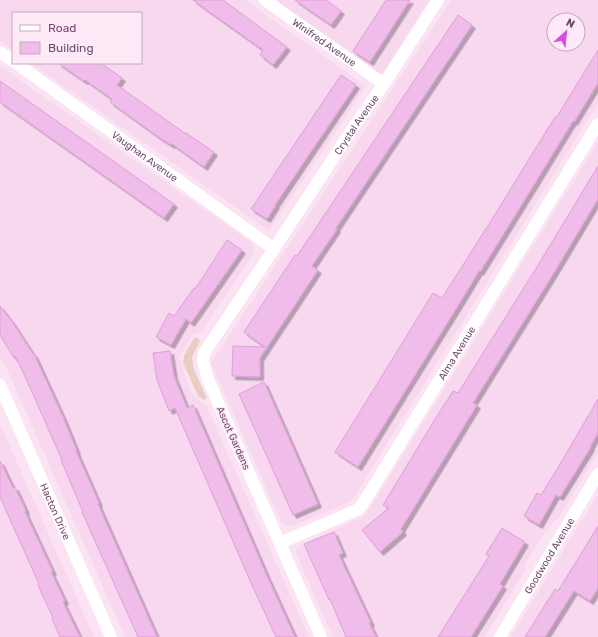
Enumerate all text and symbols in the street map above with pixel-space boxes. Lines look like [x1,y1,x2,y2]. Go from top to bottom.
legend [12,12,142,64]
north arrow [546,12,586,52]
street label: Winifred Avenue [290,16,359,70]
text: N [564,16,577,31]
text: Road [48,21,76,35]
text: Building [48,41,94,55]
street label: Crystal Avenue [332,92,382,157]
street label: Vaughan Avenue [109,129,180,185]
street label: Alma Avenue [436,324,479,382]
street label: Ascot Gardens [214,405,252,472]
street label: Hacton Drive [37,482,73,542]
street label: Goodwood Avenue [522,515,578,596]

